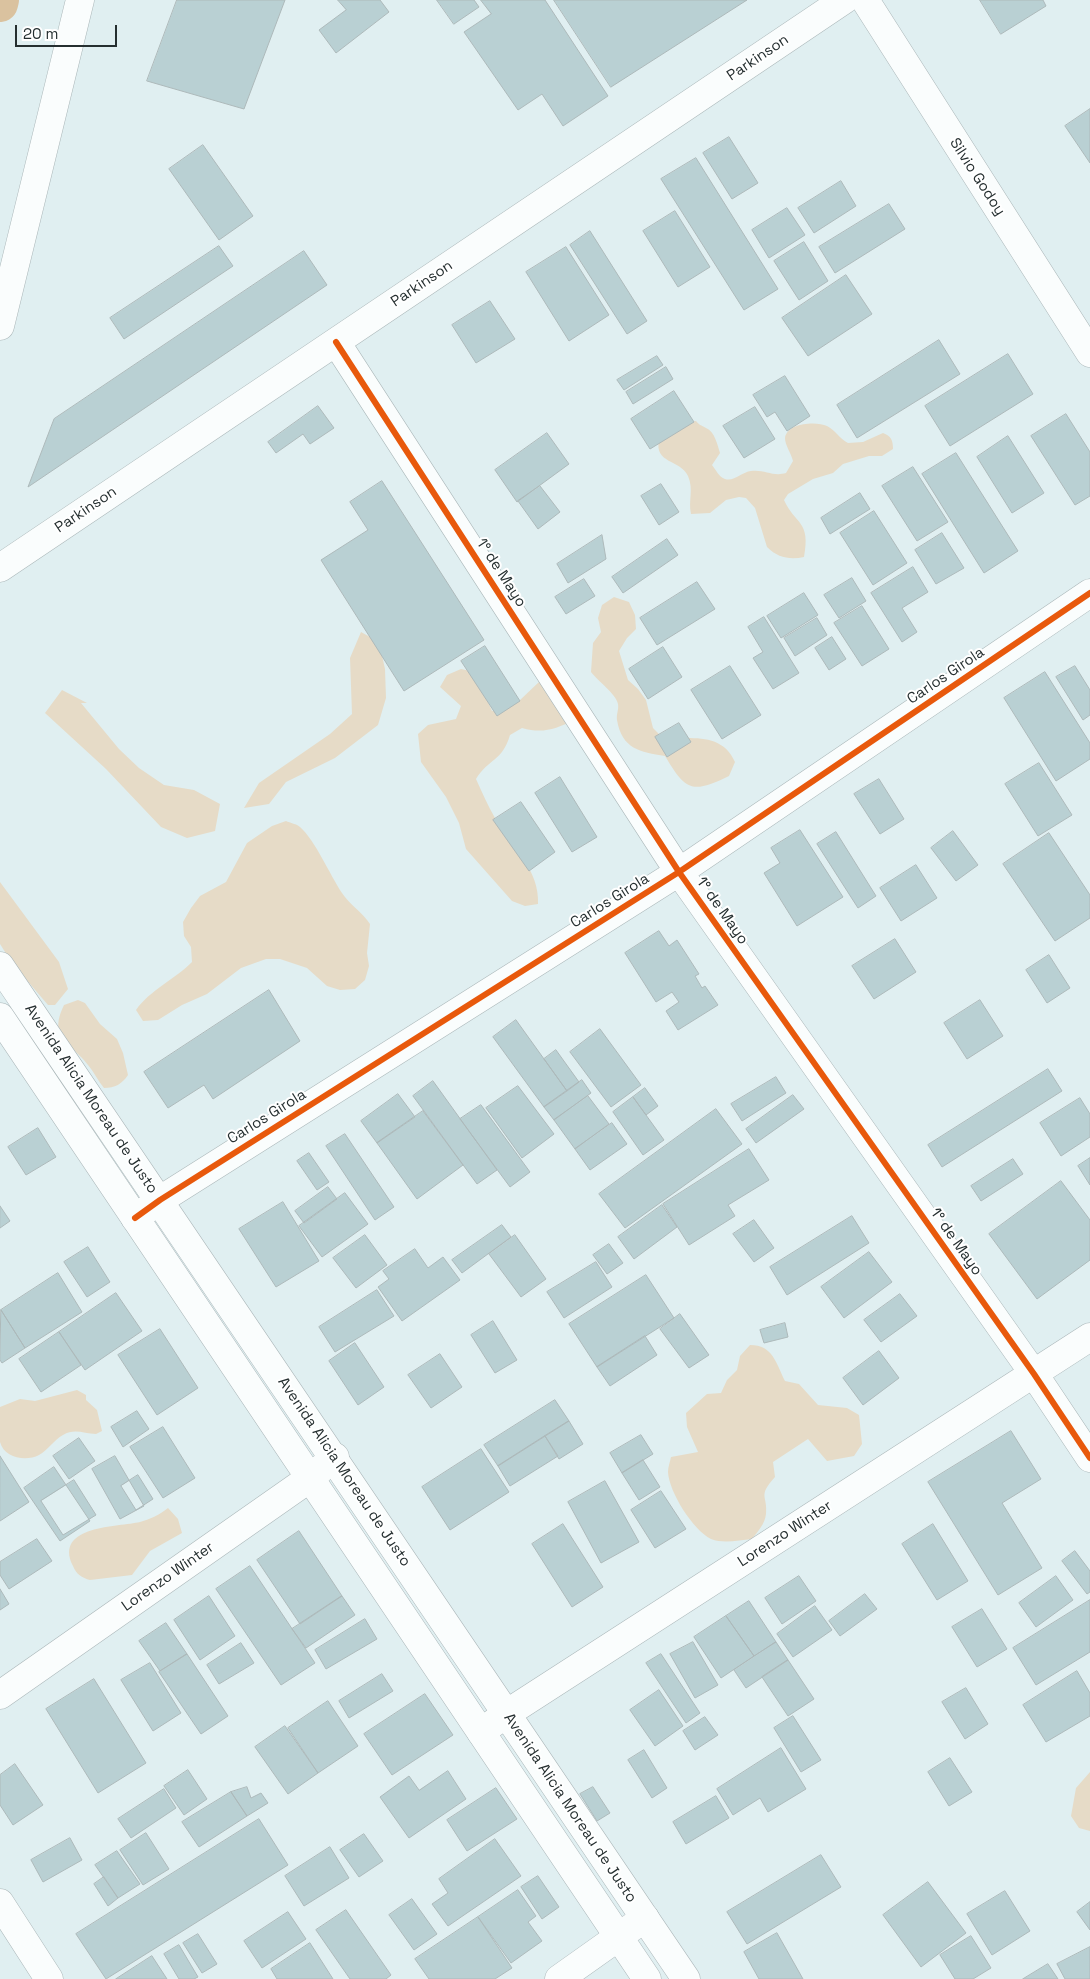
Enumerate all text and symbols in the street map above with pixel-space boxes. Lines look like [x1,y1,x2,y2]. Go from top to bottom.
scale bar [18,15,120,47]
text: 20 m [23,24,58,43]
street label: Parkinson [724,31,792,85]
street label: Silvio Godoy [945,135,1009,219]
street label: Parkinson [388,257,456,311]
street label: Parkinson [52,483,120,537]
street label: 1° de Mayo [472,535,530,611]
street label: Carlos Girola [904,644,988,708]
street label: Carlos Girola [567,870,653,932]
street label: 1° de Mayo [692,874,752,948]
street label: Avenida Alicia Moreau de Justo [21,1001,161,1197]
street label: Carlos Girola [224,1086,310,1148]
street label: 1° de Mayo [926,1205,986,1279]
street label: Avenida Alicia Moreau de Justo [274,1374,414,1570]
street label: Lorenzo Winter [735,1497,835,1571]
street label: Lorenzo Winter [118,1539,218,1615]
street label: Avenida Alicia Moreau de Justo [500,1710,640,1906]

